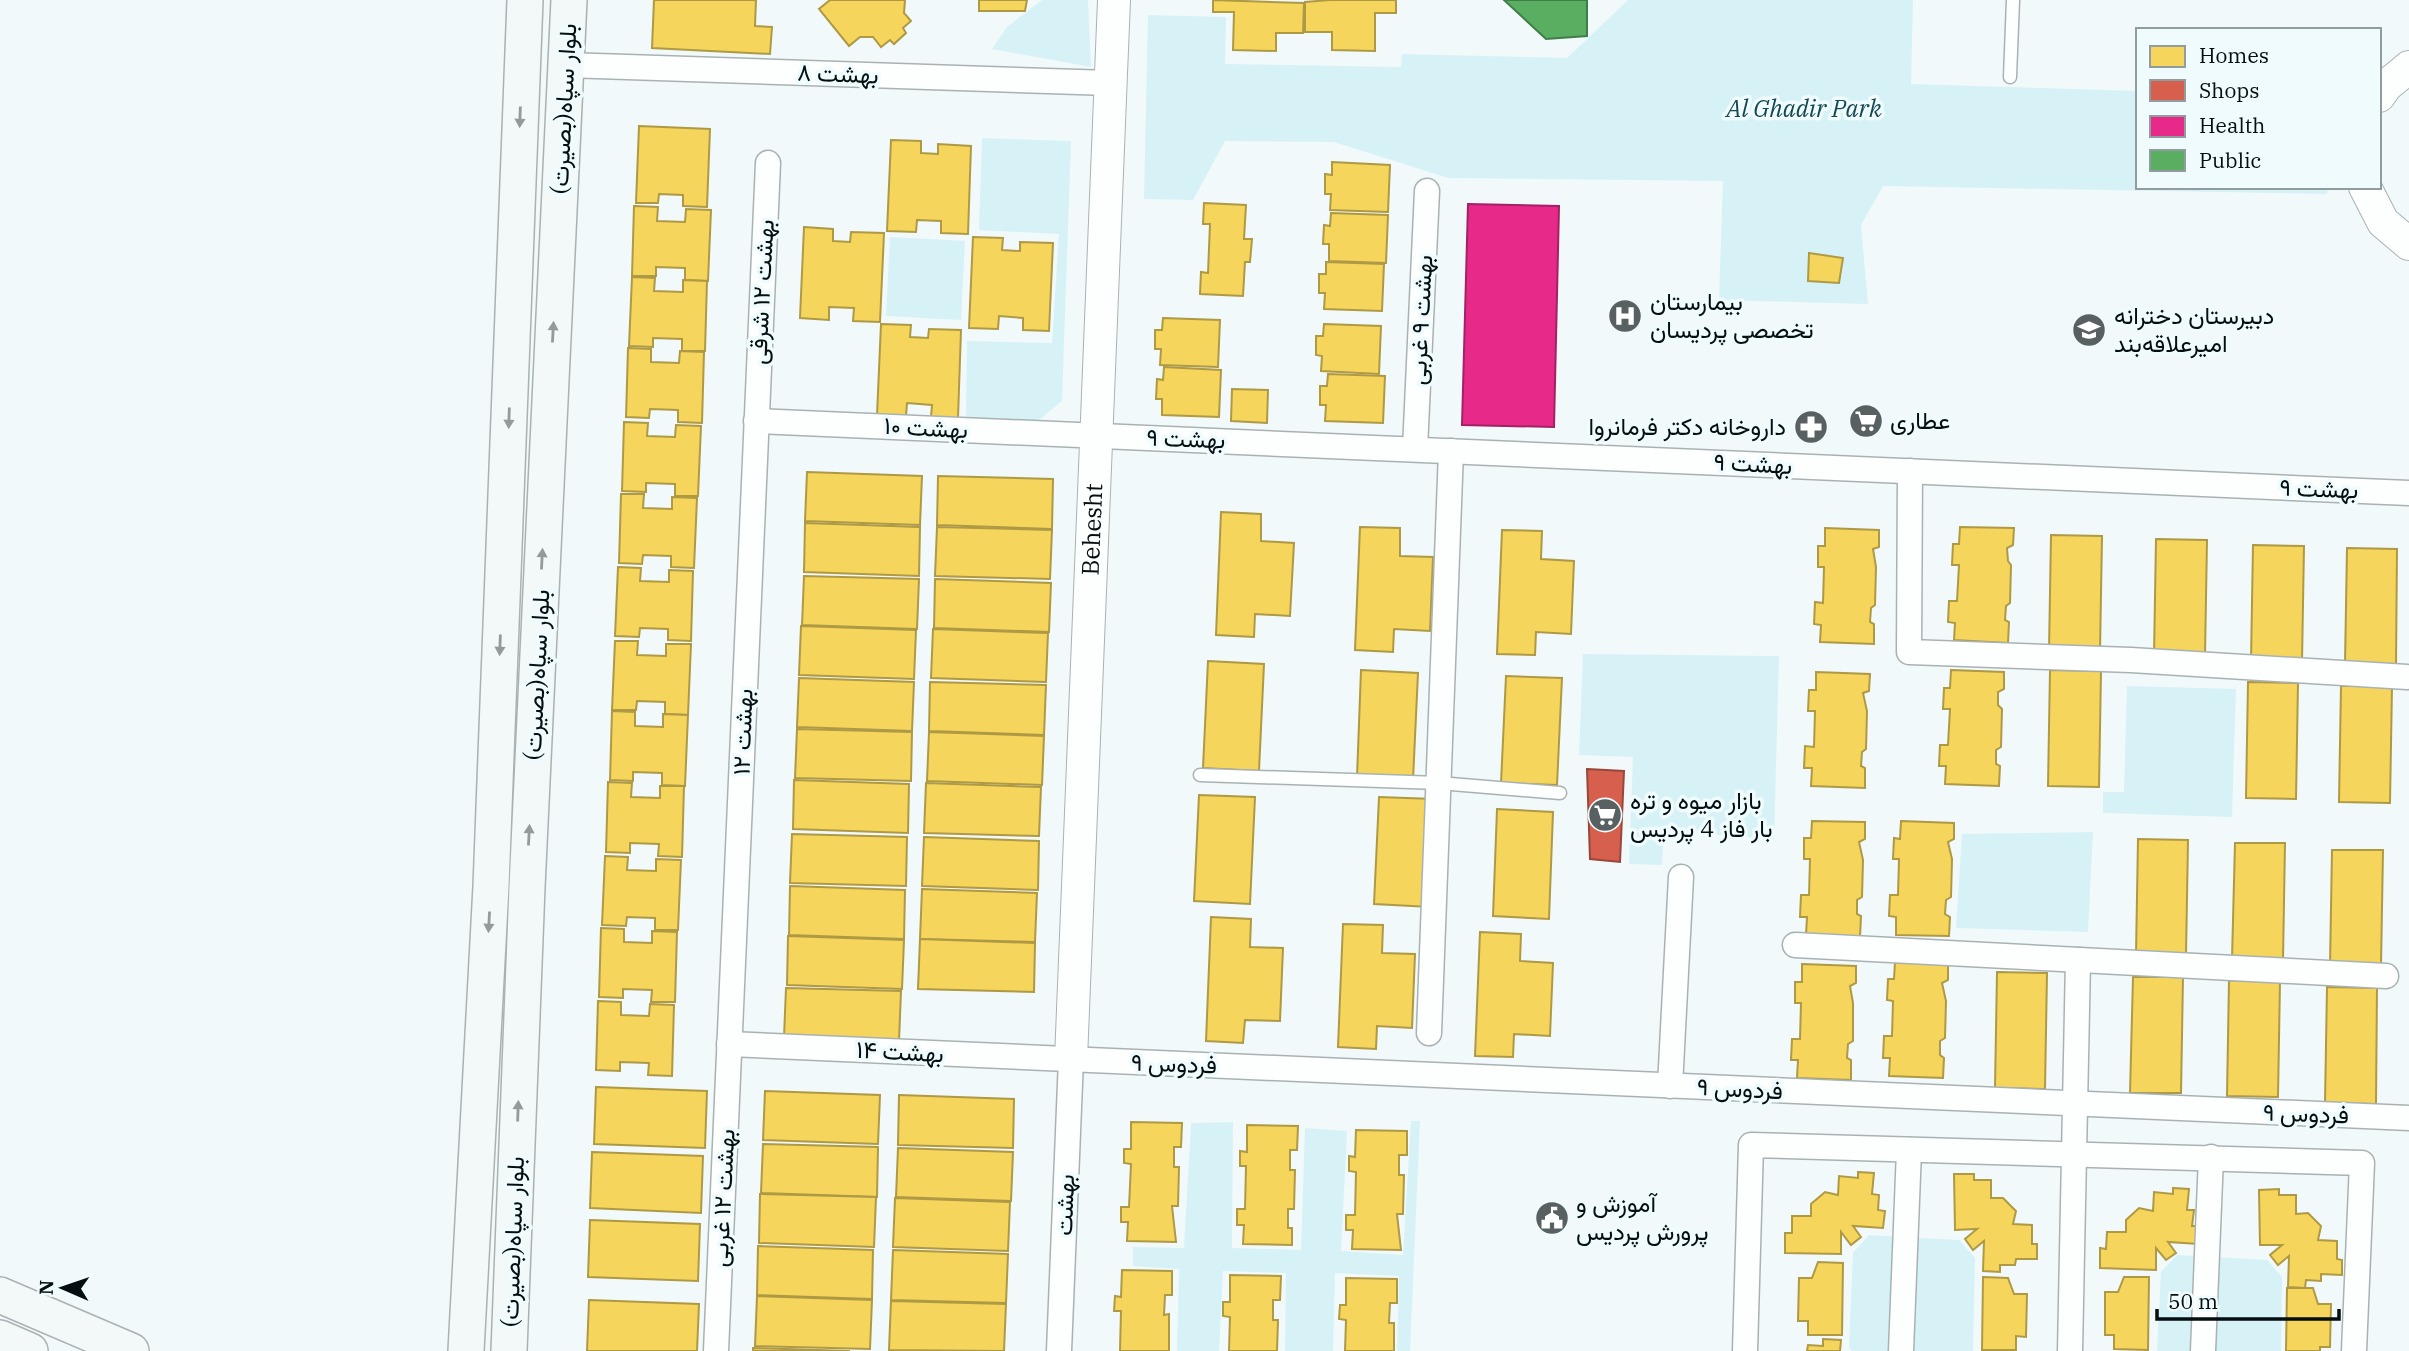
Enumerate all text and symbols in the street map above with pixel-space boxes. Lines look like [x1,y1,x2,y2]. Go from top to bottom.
street label: بلوار سپاه(بصیرت) [543,23,584,195]
legend [2136,28,2381,189]
text: Homes [2199,41,2269,69]
street label: بهشت ۸ [797,56,879,90]
text: Shops [2199,76,2259,104]
park label: Al Ghadir Park [1724,92,1882,124]
one-way arrow [515,106,526,128]
text: Health [2199,111,2265,139]
text: Public [2199,146,2261,174]
street label: بهشت ۱۲ شرقی [741,219,781,365]
street label: بهشت ۹ غربی [1401,254,1439,386]
place label: بیمارستان تخصصی پردیسان [1650,285,1814,346]
hospital icon: بیمارستان تخصصی پردیسان [1606,297,1644,335]
place label: دبیرستان دخترانه امیرعلاقه‌بند [2114,299,2274,359]
school or university icon: دبیرستان دخترانه امیرعلاقه‌بند [2070,311,2108,349]
one-way arrow [548,320,559,342]
supermarket icon: عطاری [1847,402,1885,440]
place label: عطاری [1890,404,1950,436]
one-way arrow [503,407,514,429]
pharmacy icon: داروخانه دکتر فرمانروا [1792,408,1830,446]
street label: بهشت ۱۰ [883,409,969,445]
place label: داروخانه دکتر فرمانروا [1588,410,1786,442]
street label: بهشت ۹ [1146,421,1226,455]
street label: بهشت ۹ [1713,445,1793,481]
street label: بهشت ۹ [2279,471,2359,505]
street label: Behesht [1074,483,1109,576]
one-way arrow [537,548,548,570]
street label: بلوار سپاه(بصیرت) [516,589,557,761]
one-way arrow [494,635,505,657]
street label: بهشت ۱۲ [724,688,760,776]
place label: بازار میوه و تره بار فاز 4 پردیس [1630,784,1773,845]
supermarket icon: بازار میوه و تره بار فاز 4 پردیس [1586,796,1624,834]
one-way arrow [524,824,535,846]
one-way arrow [483,911,494,933]
street label: بهشت ۱۴ [855,1033,945,1069]
street label: فردوس ۹ [1130,1046,1218,1080]
street label: فردوس ۹ [1696,1070,1784,1106]
street label: فردوس ۹ [2262,1096,2350,1130]
one-way arrow [513,1100,524,1122]
street label: بهشت ۱۲ غربی [702,1128,742,1268]
street label: بلوار سپاه(بصیرت) [493,1156,532,1328]
street label: بهشت [1047,1174,1081,1236]
place label: آموزش و پرورش پردیس [1576,1187,1708,1248]
public building icon: آموزش و پرورش پردیس [1533,1199,1571,1237]
north arrow [28,1253,98,1323]
scale bar [2157,1278,2339,1322]
text: N [34,1279,58,1295]
text: 50 m [2168,1287,2218,1315]

